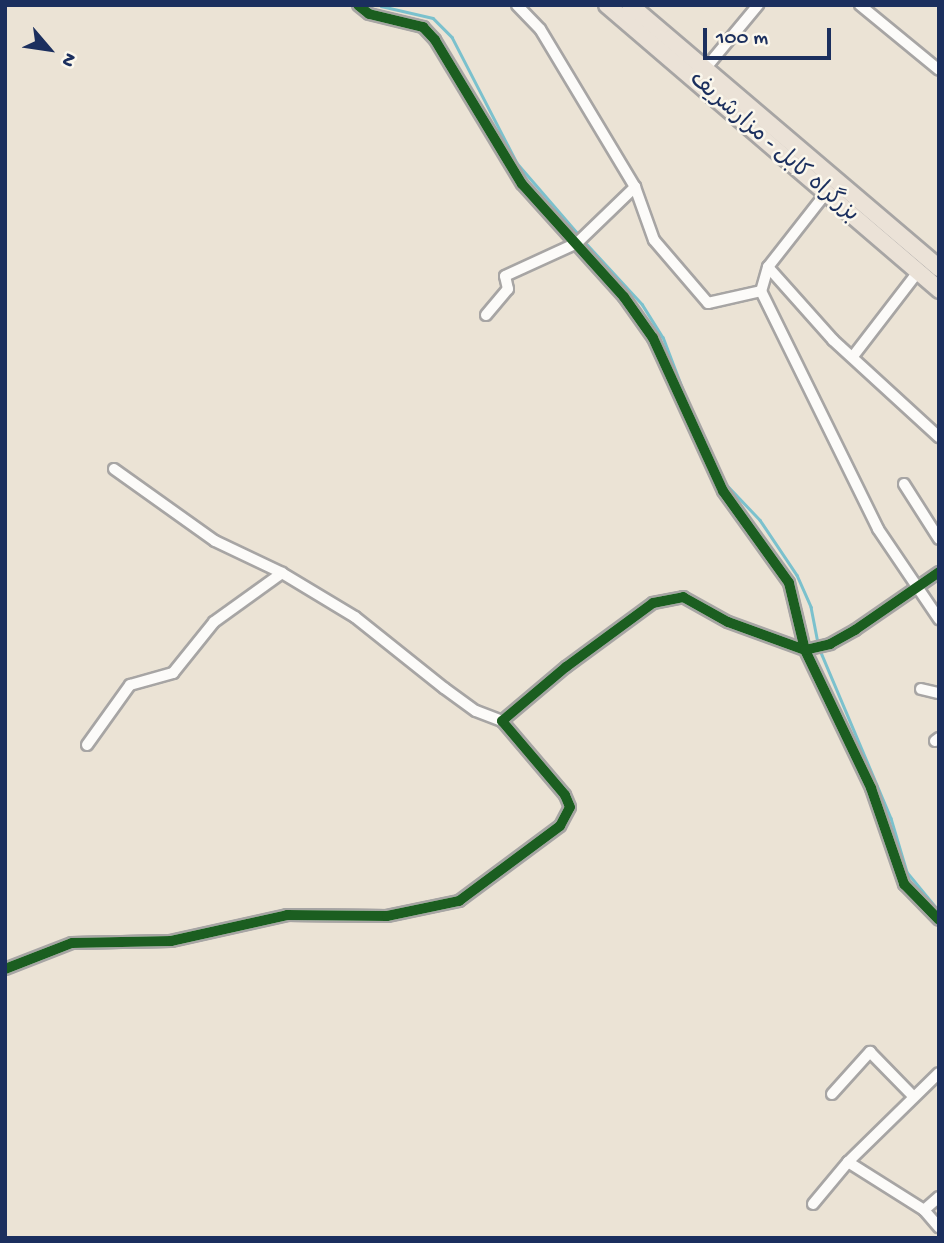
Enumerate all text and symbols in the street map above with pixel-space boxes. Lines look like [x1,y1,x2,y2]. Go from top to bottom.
north arrow [14,14,84,84]
scale bar [706,14,834,58]
text: 100 m [716,27,768,52]
text: N [55,48,81,70]
street label: بزرگراه کابل - مزارشریف [683,67,863,229]

